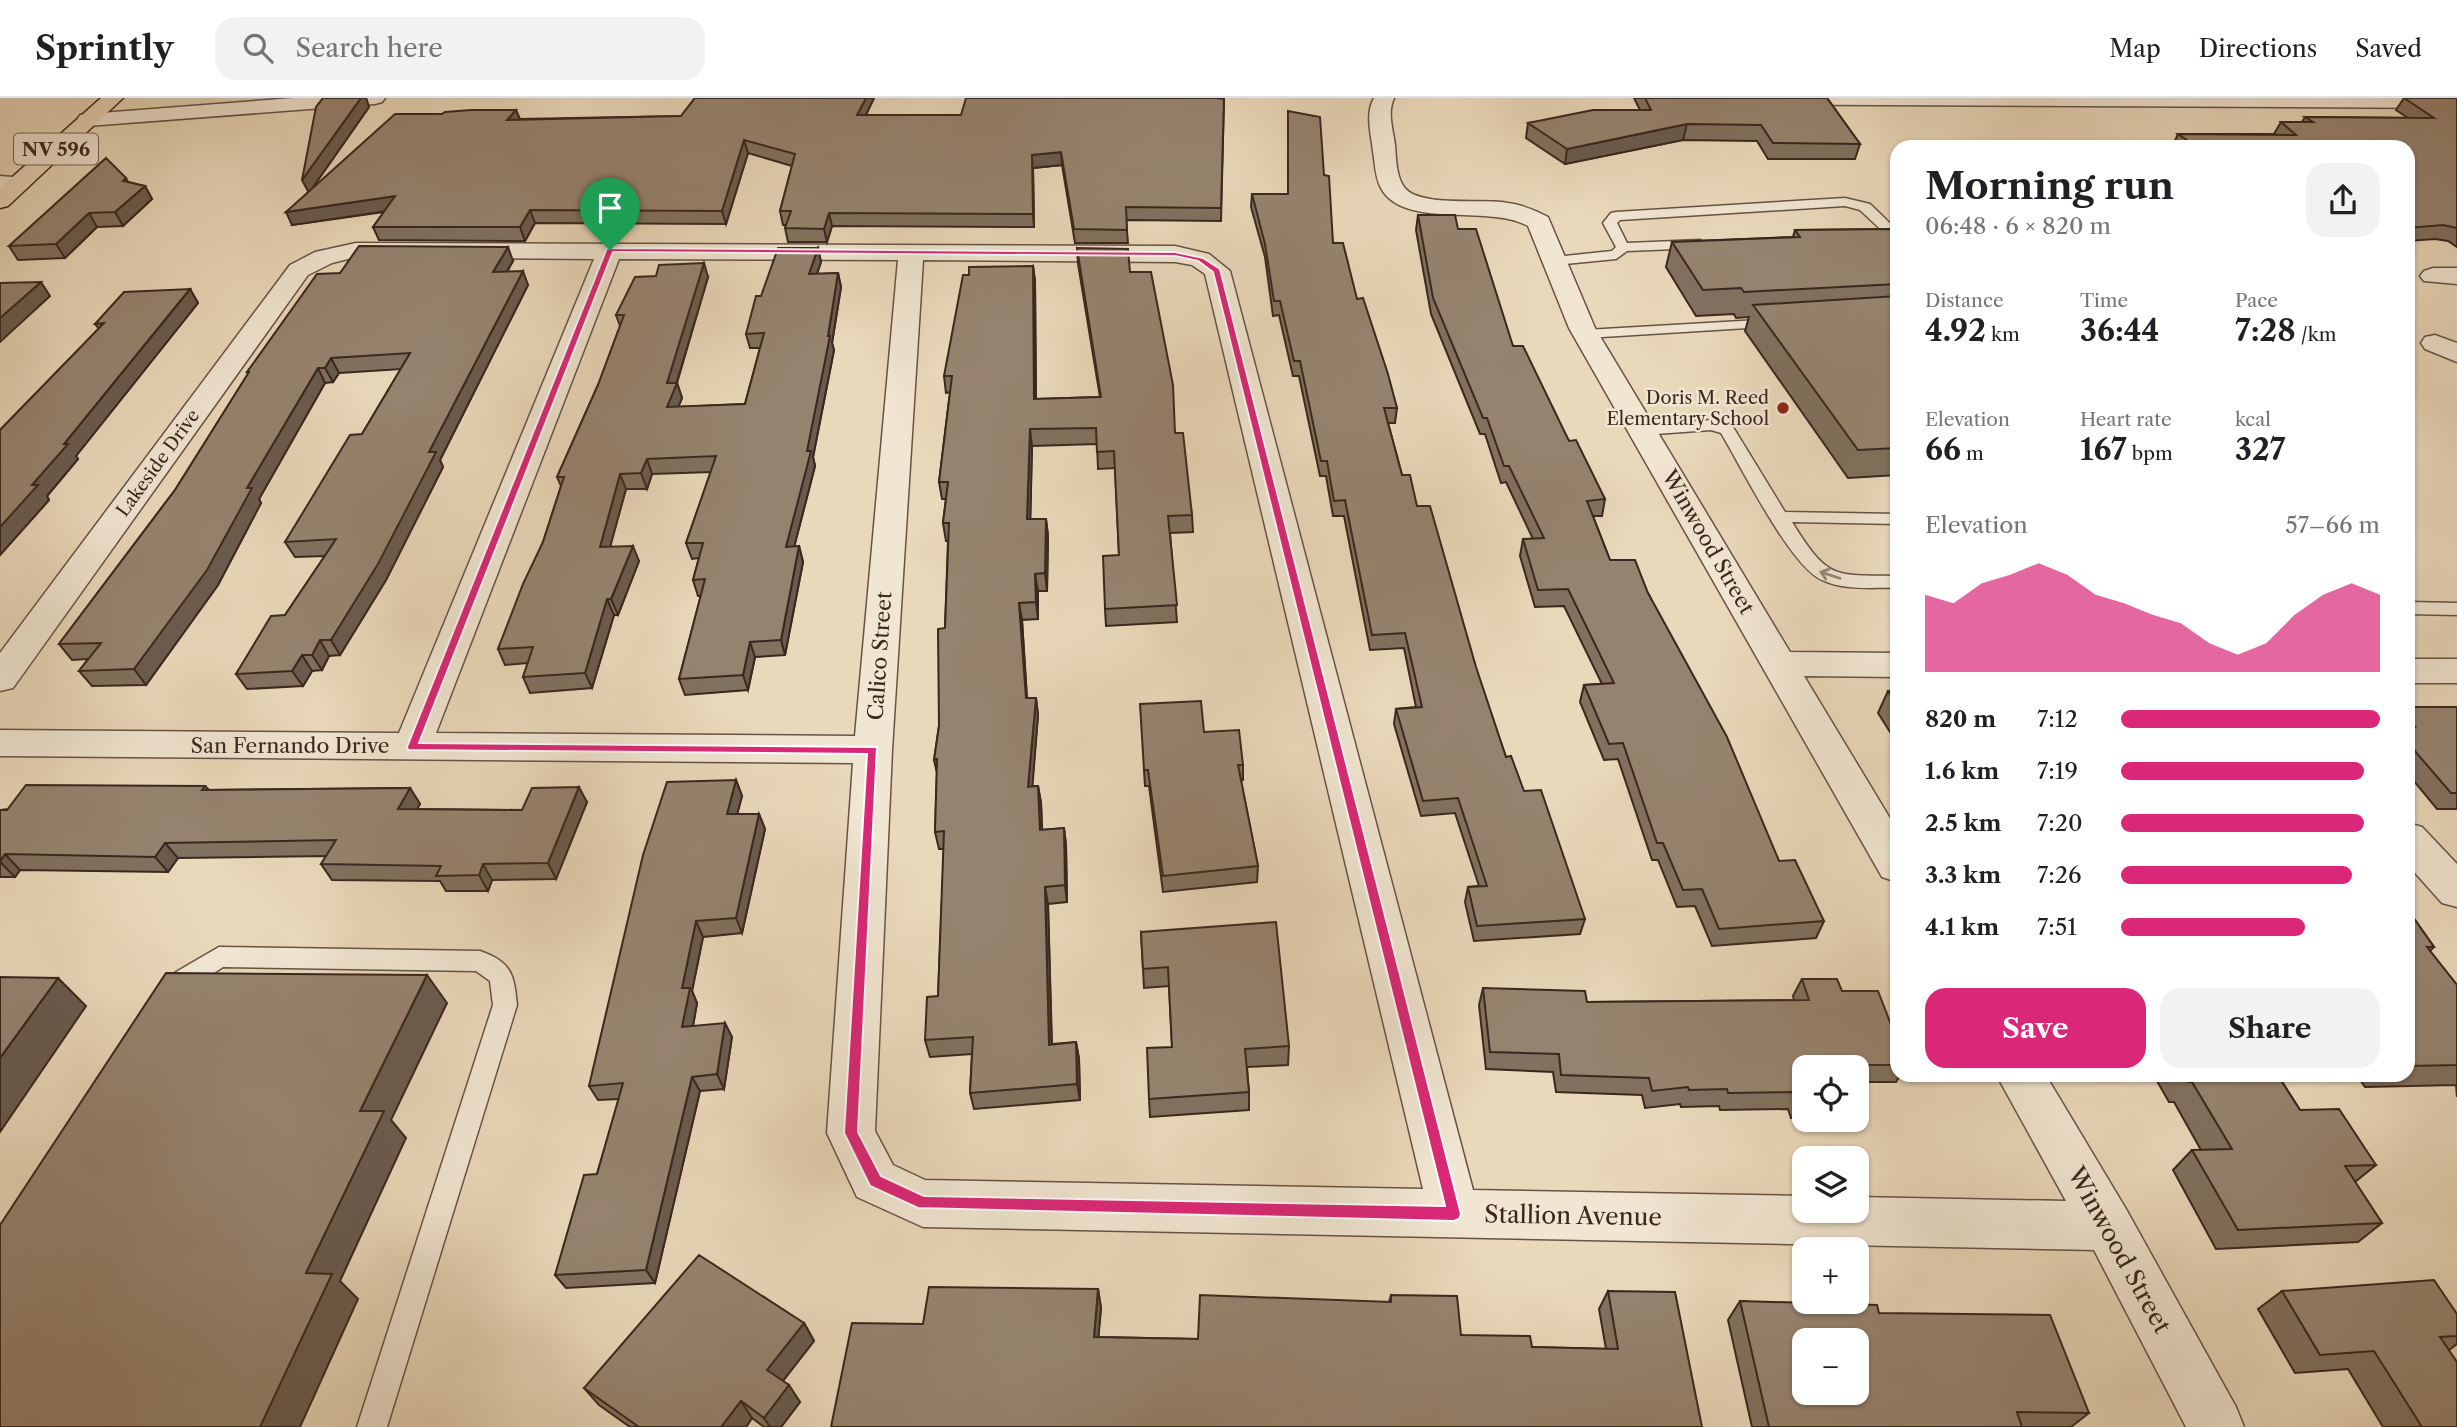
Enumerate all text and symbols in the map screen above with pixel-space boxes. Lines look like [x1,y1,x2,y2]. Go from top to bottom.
search box [215,17,705,80]
text: Sprintly [35,28,173,69]
icon: search [239,29,277,67]
text: Search here [295,32,443,64]
text: Map [2109,34,2161,63]
text: Directions [2199,34,2317,63]
text: Saved [2355,34,2422,63]
road number: NV 596 [14,134,98,164]
text: Morning run [1925,162,2174,209]
button: share [2306,163,2380,237]
pin [580,178,640,250]
icon: arrive [591,189,629,227]
text: 06:48 · 6 × 820 m [1925,212,2111,240]
text: Distance [1925,289,2004,312]
text: Time [2080,289,2128,312]
text: Pace [2235,289,2278,312]
text: 4.92 [1925,312,1986,349]
text: 36:44 [2080,312,2159,349]
text: 7:28 [2235,312,2296,349]
text: km [1986,323,2020,346]
text: /km [2296,323,2336,346]
place label: Doris M. Reed Elementary School [1606,387,1769,430]
marker: Doris M. Reed Elementary School [1775,400,1791,416]
street label: Lakeside Drive [112,405,204,521]
text: Elevation [1925,408,2010,431]
text: Heart rate [2080,408,2172,431]
text: kcal [2235,408,2271,431]
text: 66 [1925,431,1961,468]
text: 167 [2080,431,2127,468]
text: 327 [2235,431,2285,468]
text: m [1961,442,1984,465]
text: bpm [2127,442,2173,465]
street label: Winwood Street [1656,464,1760,619]
text: Elevation [1925,511,2028,539]
text: 57–66 m [2285,511,2380,539]
one-way arrow [1819,568,1841,581]
street label: Calico Street [863,590,897,721]
text: 820 m [1925,705,1996,733]
text: 7:12 [2037,705,2078,733]
street label: San Fernando Drive [191,733,389,758]
text: 1.6 km [1925,757,1999,785]
text: 7:19 [2037,757,2078,785]
text: 2.5 km [1925,809,2001,837]
text: 7:20 [2037,809,2083,837]
text: 3.3 km [1925,861,2001,889]
text: 7:26 [2037,861,2081,889]
text: 4.1 km [1925,913,1999,941]
text: 7:51 [2037,913,2077,941]
button: Save [1925,988,2146,1068]
button: Share [2160,988,2380,1068]
map controls [1792,1055,1869,1405]
button: locate [1792,1055,1869,1132]
button: layers [1792,1146,1869,1223]
street label: Winwood Street [2061,1161,2177,1338]
street label: Stallion Avenue [1484,1199,1662,1232]
button: + [1792,1237,1869,1314]
button: − [1792,1328,1869,1405]

